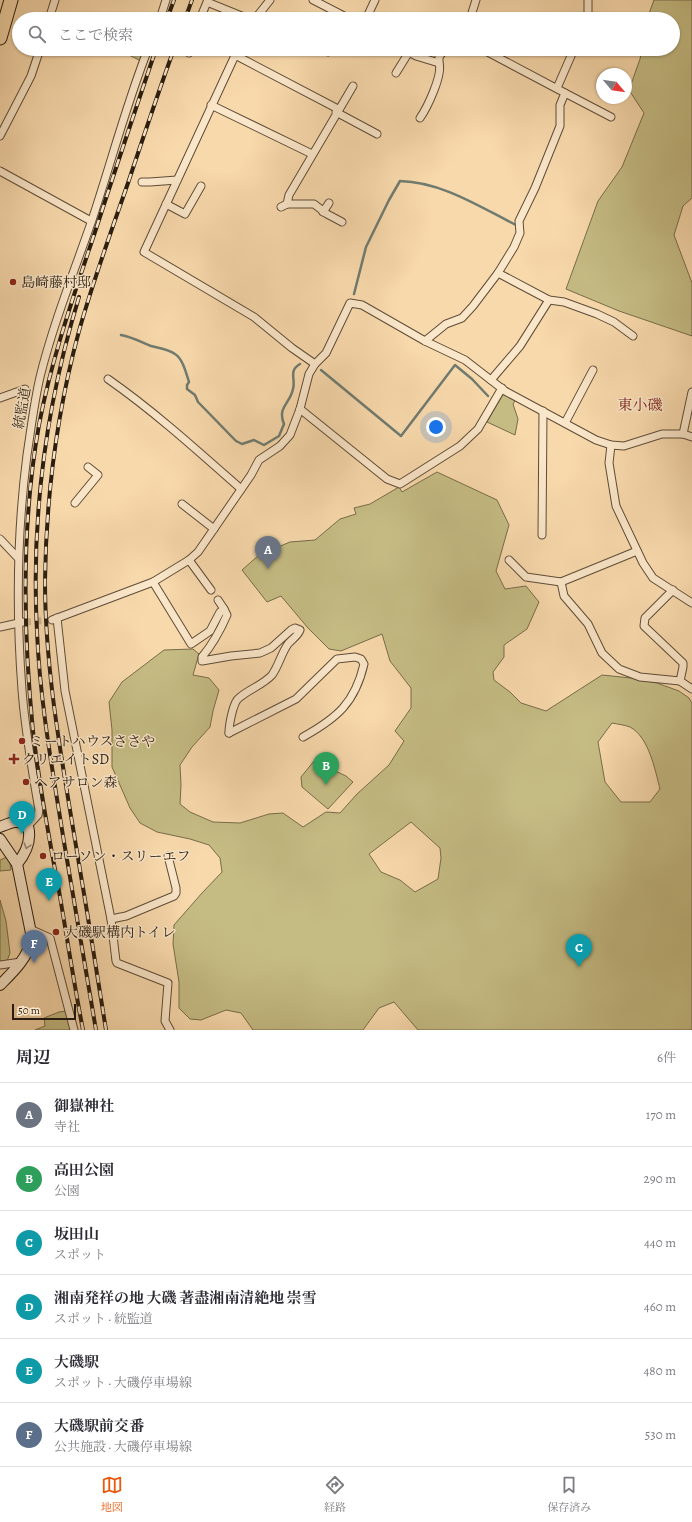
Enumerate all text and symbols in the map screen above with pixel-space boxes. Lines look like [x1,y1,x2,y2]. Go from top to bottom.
search box [12,12,680,56]
icon: search [26,23,48,45]
text: ここで検索 [58,25,133,45]
north arrow [596,68,632,104]
place label: 島崎藤村邸 [21,273,91,292]
marker: 島崎藤村邸 [8,277,18,287]
street label: 統監道 [9,386,35,430]
district label: 東小磯 [617,395,663,415]
your location [426,417,446,437]
pin: A [255,536,281,569]
place label: ミートハウスささや [30,732,155,751]
marker: ミートハウスささや [17,736,27,746]
place label: クリエイトSD [22,750,109,769]
pin: B [313,752,339,785]
marker: クリエイトSD [9,754,19,764]
place label: ヘアサロン森 [34,773,118,792]
marker: ヘアサロン森 [21,777,31,787]
pin: D [9,801,35,834]
one-way arrow [23,843,32,850]
place label: ローソン・スリーエフ [51,847,190,866]
marker: ローソン・スリーエフ [38,851,48,861]
pin: E [36,868,62,901]
place label: 大磯駅構内トイレ [64,923,175,942]
marker: 大磯駅構内トイレ [51,927,61,937]
pin: F [21,930,47,963]
pin: C [566,934,592,967]
scale bar [12,1002,76,1021]
text: 50 m [18,1003,40,1018]
text: 周辺 [16,1046,50,1069]
text: 6件 [657,1049,676,1066]
text: 御嶽神社 [54,1096,114,1116]
text: A [25,1106,33,1123]
text: 170 m [646,1106,676,1123]
text: 寺社 [54,1118,80,1135]
text: 高田公園 [54,1160,114,1180]
text: B [25,1170,33,1187]
text: 290 m [644,1170,676,1187]
text: 公園 [54,1182,80,1199]
text: 坂田山 [54,1224,99,1244]
text: C [25,1234,33,1251]
text: 440 m [644,1234,676,1251]
text: スポット [54,1246,106,1263]
text: 湘南発祥の地 大磯 著盡湘南清絶地 崇雪 [54,1288,317,1308]
text: D [24,1298,34,1315]
text: 460 m [644,1298,676,1315]
text: スポット · 統監道 [54,1310,153,1327]
text: 大磯駅 [54,1352,99,1372]
text: E [25,1362,33,1379]
text: 480 m [643,1362,676,1379]
text: スポット · 大磯停車場線 [54,1374,192,1391]
text: 大磯駅前交番 [54,1416,144,1436]
text: F [26,1426,32,1443]
text: 530 m [645,1426,676,1443]
text: 公共施設 · 大磯停車場線 [54,1438,192,1455]
tab: 地図 [101,1474,123,1515]
tab: 経路 [324,1474,346,1515]
tab: 保存済み [547,1474,591,1515]

